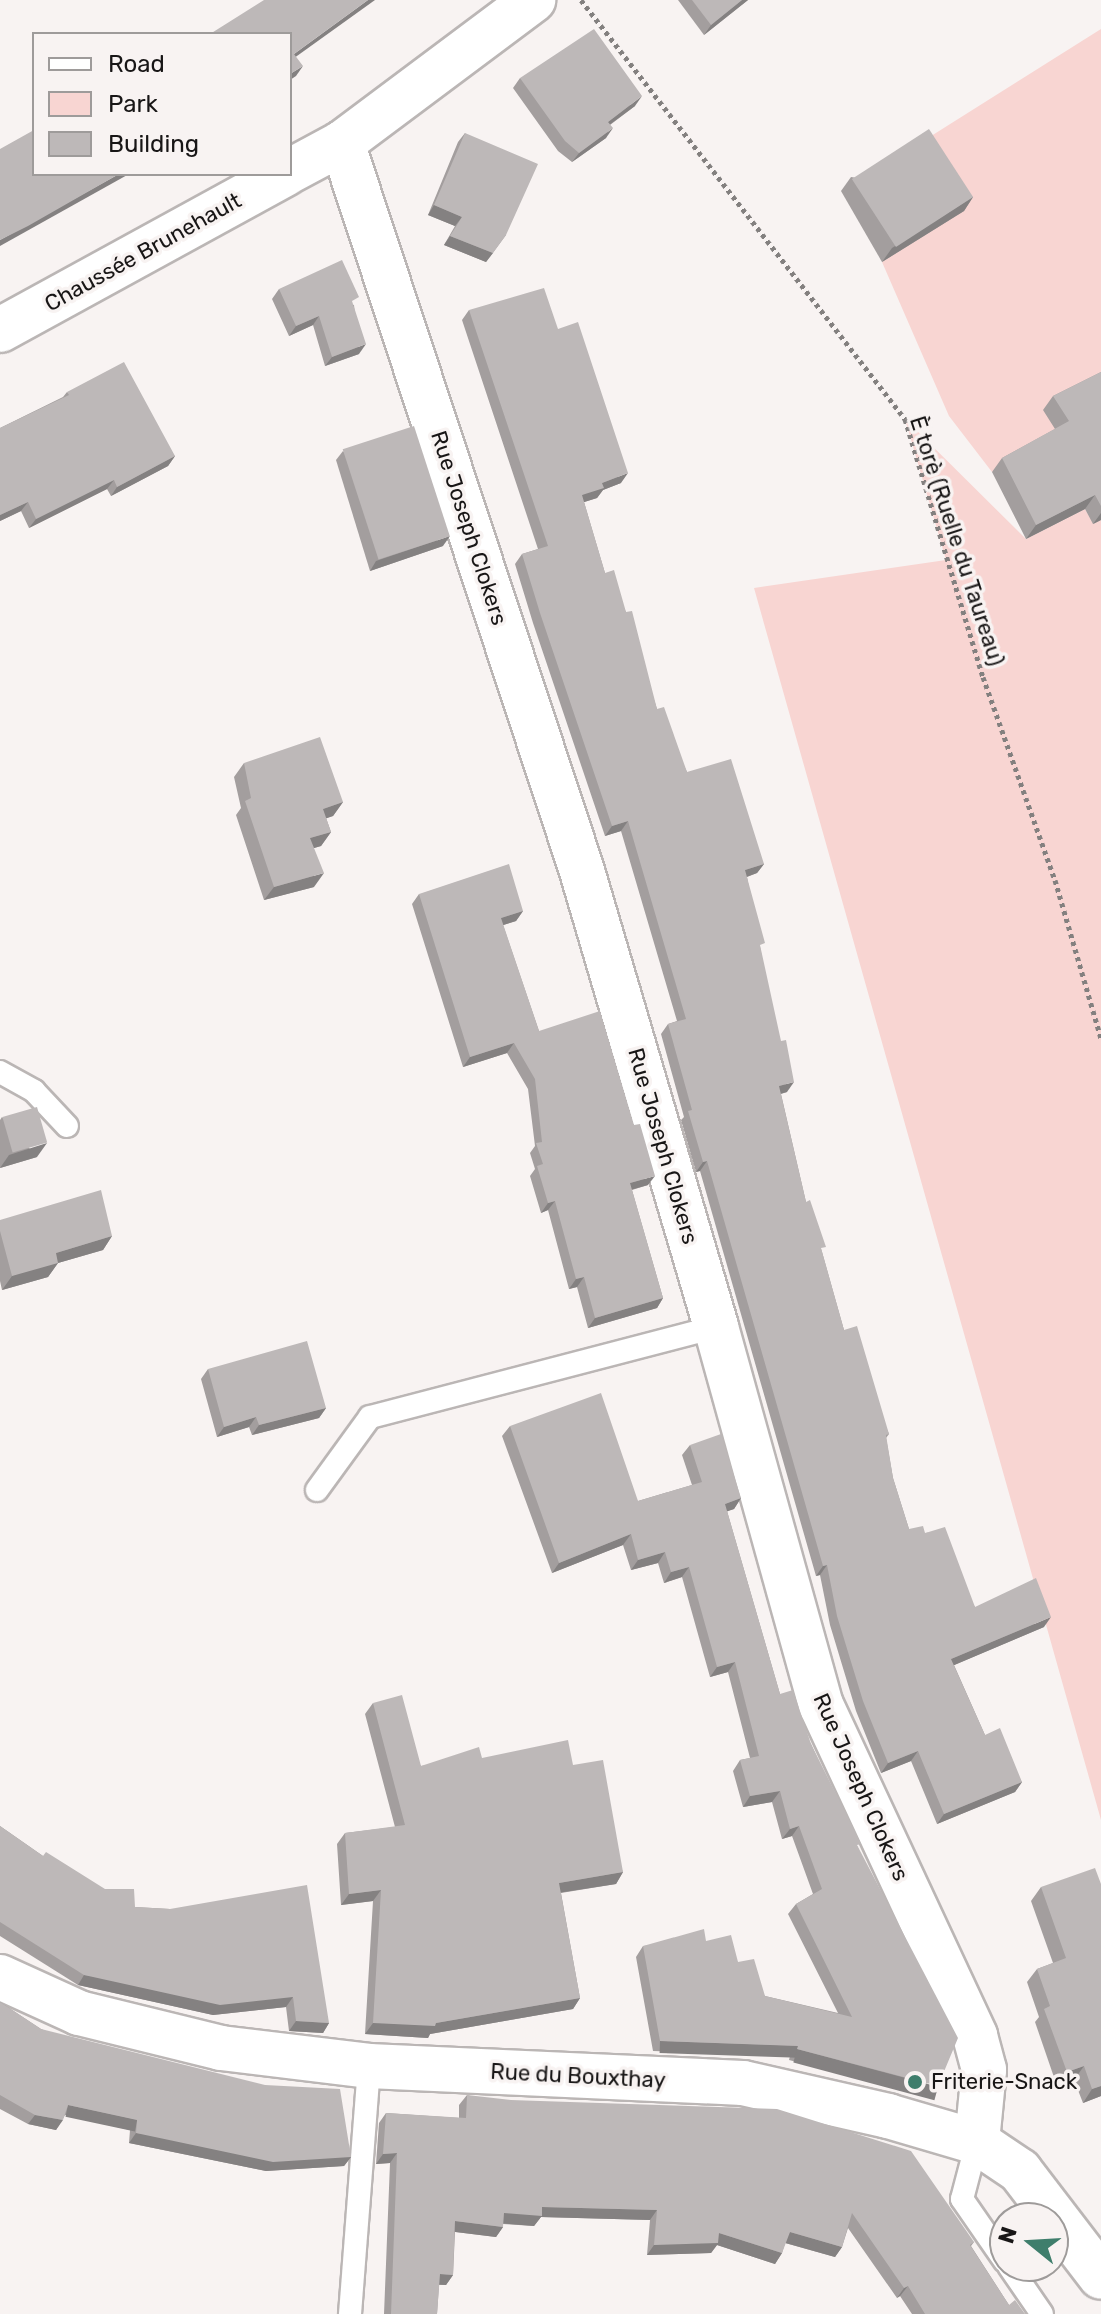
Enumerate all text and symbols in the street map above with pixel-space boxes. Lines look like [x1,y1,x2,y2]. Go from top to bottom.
legend [32,32,292,176]
text: Road [108,50,165,78]
text: Park [108,90,158,118]
text: Building [108,130,199,158]
street label: Chaussée Brunehault [40,187,246,317]
street label: È torè (Ruelle du Taureau) [904,412,1010,670]
street label: Rue Joseph Clokers [425,428,513,628]
street label: Rue Joseph Clokers [622,1045,704,1247]
street label: Rue Joseph Clokers [808,1689,914,1885]
street label: Rue du Bouxthay [490,2058,666,2094]
place label: Friterie-Snack [931,2069,1077,2095]
marker: Friterie-Snack [906,2073,924,2091]
north arrow [989,2202,1069,2282]
text: N [992,2223,1023,2247]

